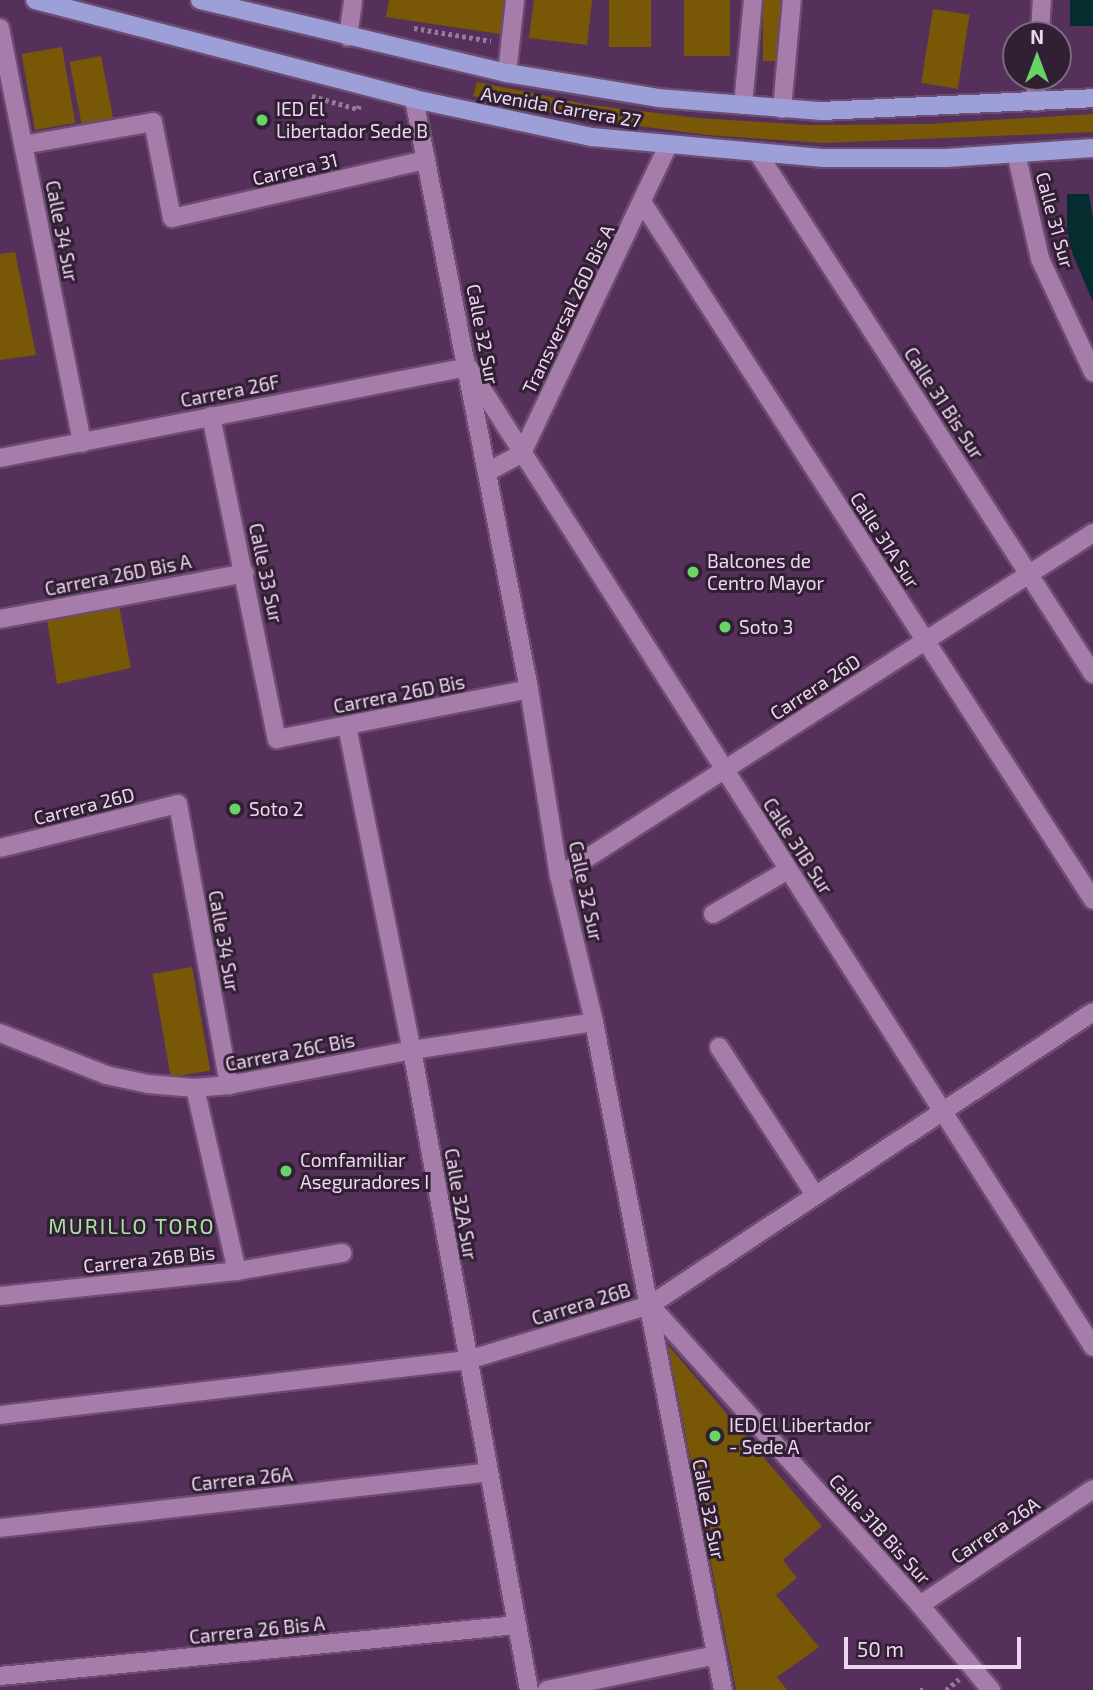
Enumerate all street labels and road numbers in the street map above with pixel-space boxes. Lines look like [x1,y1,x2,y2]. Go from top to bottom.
street label: Avenida Carrera 27 [479,82,643,132]
street label: Carrera 31 [250,148,340,190]
street label: Calle 31 Sur [1031,169,1079,271]
street label: Calle 34 Sur [41,178,83,284]
street label: Transversal 26D Bis A [517,220,619,398]
street label: Calle 32 Sur [462,282,504,386]
street label: Calle 31 Bis Sur [899,343,989,463]
street label: Carrera 26F [178,370,282,412]
street label: Calle 31A Sur [845,488,925,592]
street label: Calle 33 Sur [244,521,288,625]
street label: Carrera 26D Bis A [43,550,193,600]
street label: Carrera 26D [766,649,864,725]
street label: Carrera 26D Bis [331,670,467,718]
street label: Carrera 26D [31,782,137,830]
street label: Calle 31B Sur [758,794,838,898]
street label: Calle 32 Sur [564,839,608,943]
street label: Calle 34 Sur [204,889,244,993]
street label: Carrera 26C Bis [223,1028,357,1076]
street label: Calle 32A Sur [440,1146,482,1262]
street label: Carrera 26B Bis [82,1241,216,1277]
street label: Carrera 26B [529,1278,633,1330]
street label: Calle 32 Sur [688,1457,730,1561]
street label: Carrera 26A [190,1462,294,1496]
street label: Calle 31B Bis Sur [824,1469,936,1589]
street label: Carrera 26A [946,1492,1044,1568]
street label: Carrera 26 Bis A [188,1612,326,1648]

